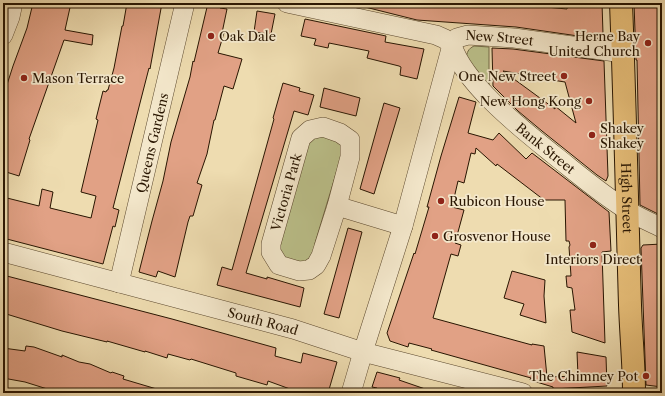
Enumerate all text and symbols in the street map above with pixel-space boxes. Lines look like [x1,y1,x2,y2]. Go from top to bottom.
street label: New Street [465,27,535,49]
place label: Oak Dale [219,28,276,44]
place label: Herne Bay United Church [549,28,641,59]
marker: Oak Dale [206,31,216,41]
marker: Herne Bay United Church [643,38,653,48]
place label: One New Street [458,68,556,84]
place label: Mason Terrace [32,70,124,86]
marker: One New Street [559,71,569,81]
marker: Mason Terrace [19,73,29,83]
street label: Queens Gardens [133,91,172,194]
place label: New Hong Kong [480,93,581,109]
marker: New Hong Kong [584,96,594,106]
street label: Bank Street [513,119,579,177]
place label: Shakey Shakey [600,120,645,151]
marker: Shakey Shakey [587,130,597,140]
street label: Victoria Park [267,151,305,234]
street label: High Street [618,163,636,234]
place label: Rubicon House [449,193,544,209]
marker: Rubicon House [436,196,446,206]
place label: Grosvenor House [443,228,551,244]
marker: Grosvenor House [430,231,440,241]
marker: Interiors Direct [588,240,598,250]
place label: Interiors Direct [545,251,641,267]
street label: South Road [226,304,300,338]
place label: The Chimney Pot [529,368,638,384]
marker: The Chimney Pot [641,371,651,381]

